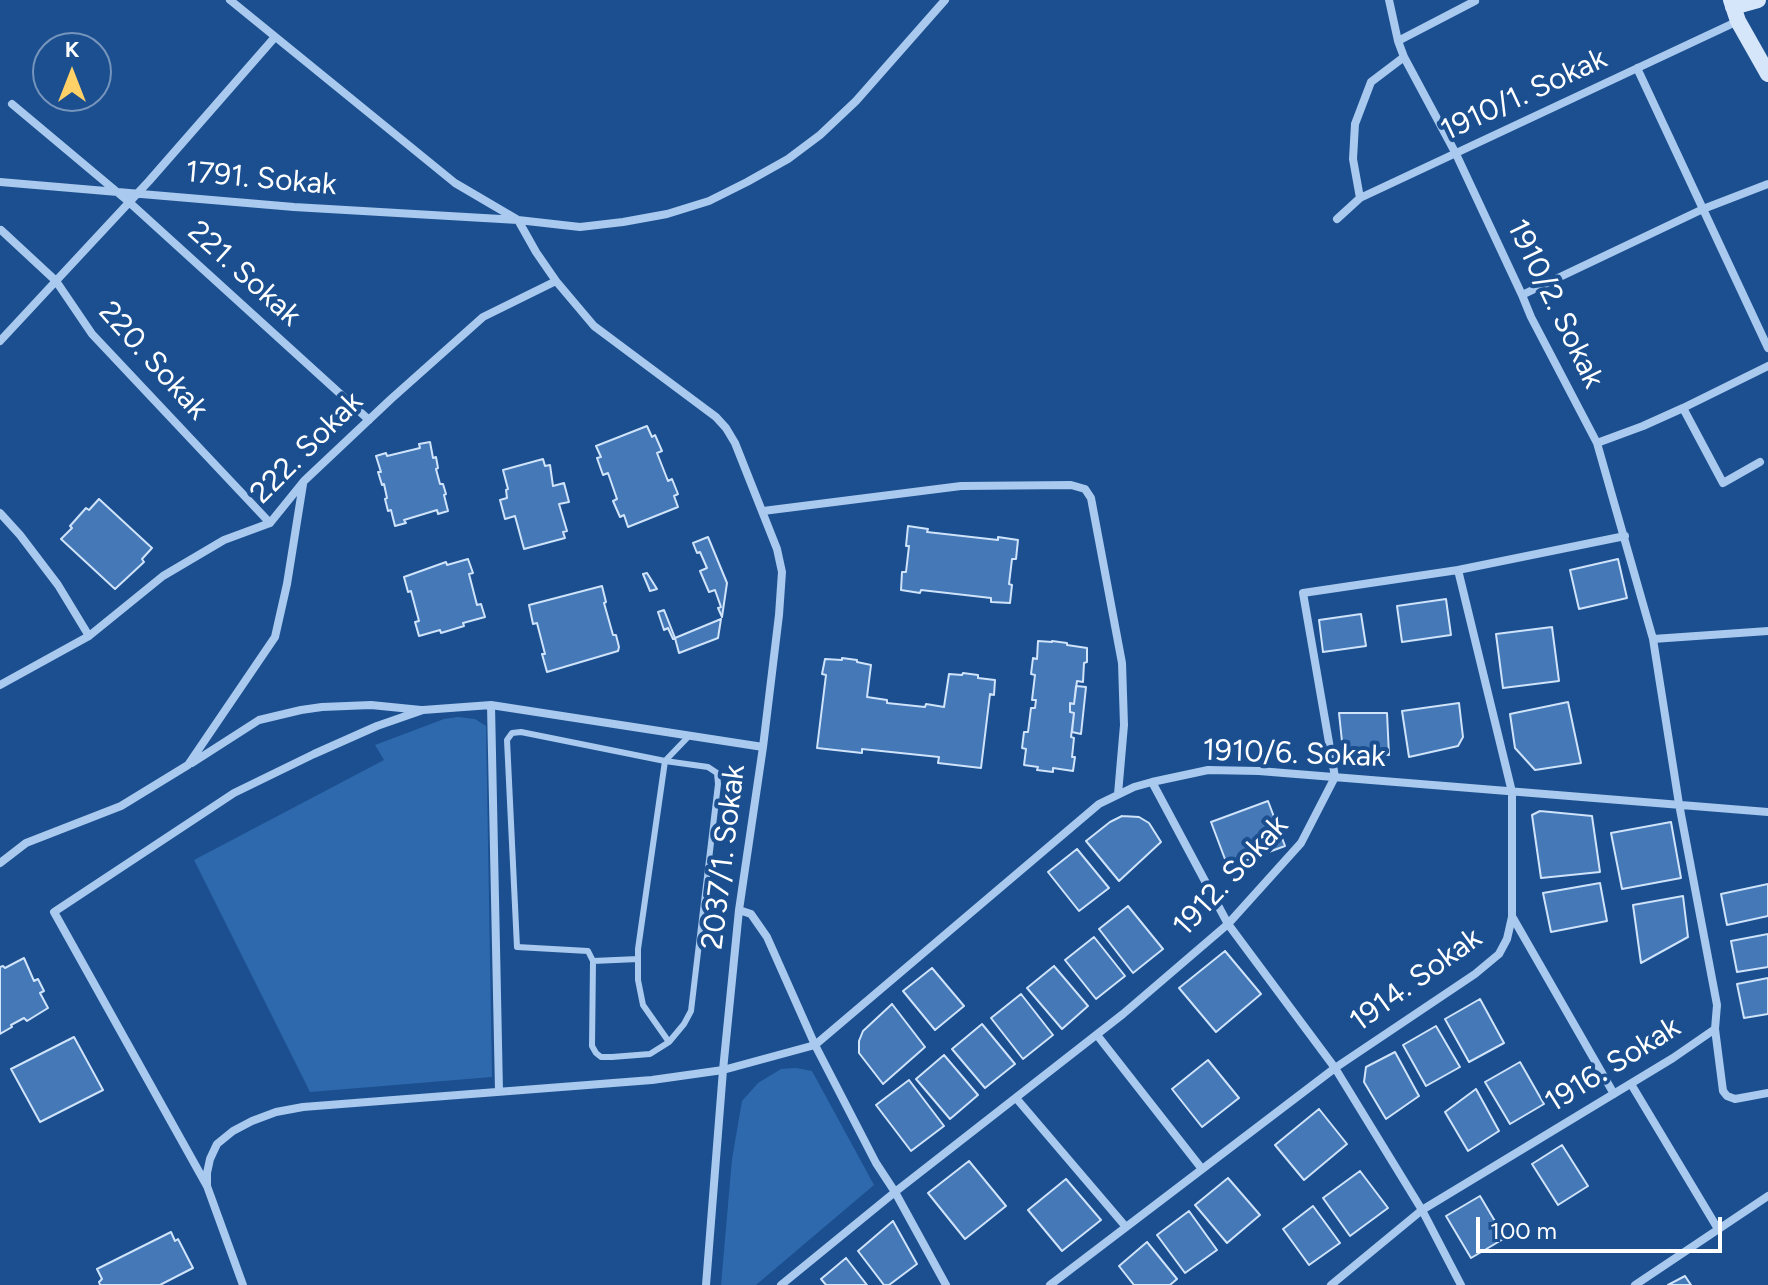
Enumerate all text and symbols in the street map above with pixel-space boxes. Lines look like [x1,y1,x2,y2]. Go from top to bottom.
north arrow [32,32,112,112]
text: K [65,36,79,63]
street label: 1910/1. Sokak [1435,41,1613,149]
street label: 1791. Sokak [184,154,338,204]
street label: 221. Sokak [180,214,308,334]
street label: 1910/2. Sokak [1499,214,1611,394]
street label: 220. Sokak [91,295,215,427]
street label: 222. Sokak [243,384,371,512]
street label: 1910/6. Sokak [1202,733,1386,775]
street label: 2037/1. Sokak [695,762,753,952]
street label: 1912. Sokak [1166,808,1296,944]
street label: 1914. Sokak [1343,920,1489,1040]
street label: 1916. Sokak [1539,1009,1687,1121]
scale bar [1480,1201,1726,1251]
text: 100 m [1490,1216,1557,1245]

